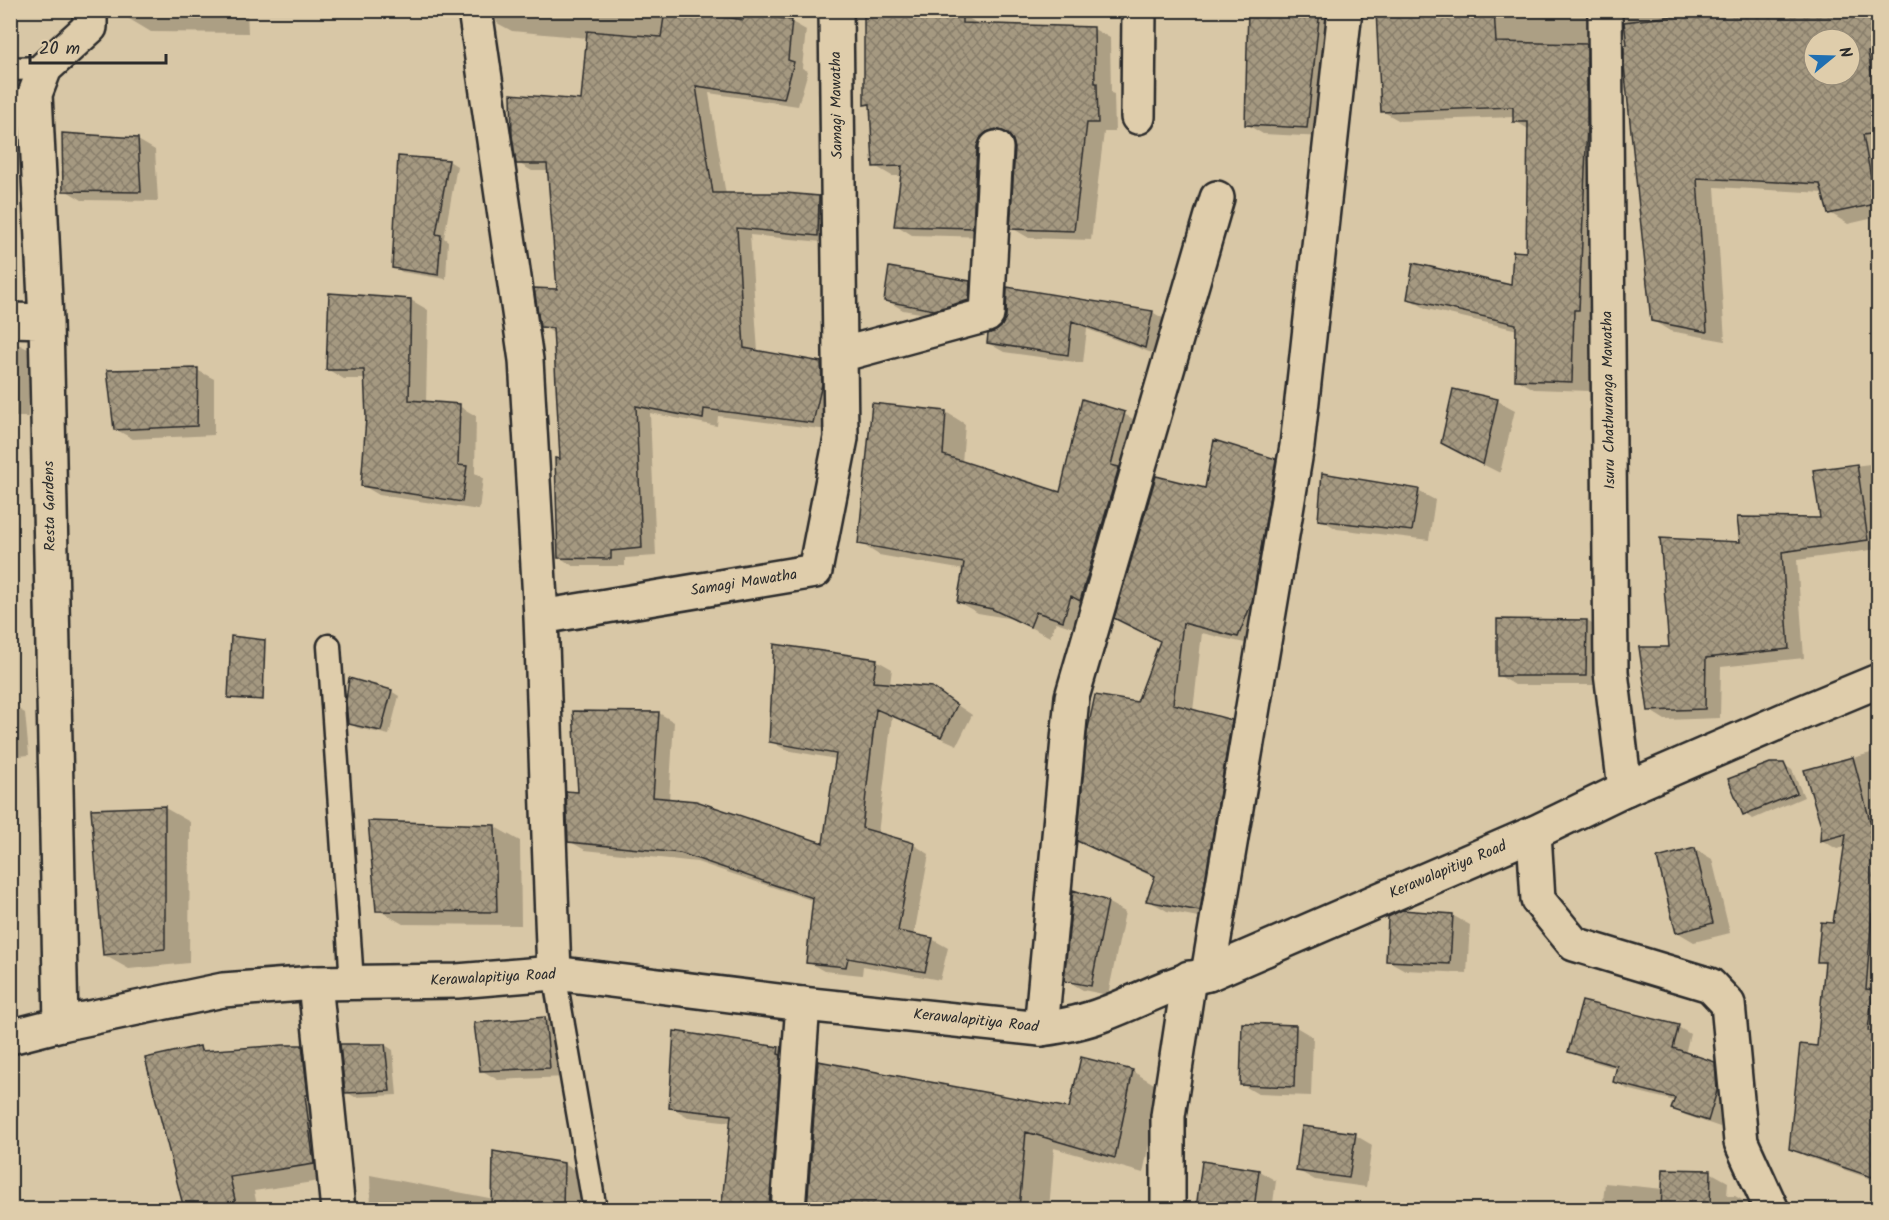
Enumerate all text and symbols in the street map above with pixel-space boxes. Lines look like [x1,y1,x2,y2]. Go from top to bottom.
scale bar [30,27,166,65]
north arrow [1802,27,1862,87]
text: 20 m [39,35,80,64]
text: N [1831,44,1858,61]
street label: Samagi Mawatha [824,51,850,159]
street label: Isuru Chathuranga Mawatha [1595,310,1623,490]
street label: Resta Gardens [37,460,63,551]
street label: Samagi Mawatha [689,563,799,603]
street label: Kerawalapitiya Road [1385,834,1511,906]
street label: Kerawalapitiya Road [430,963,557,993]
street label: Kerawalapitiya Road [912,1002,1040,1040]

